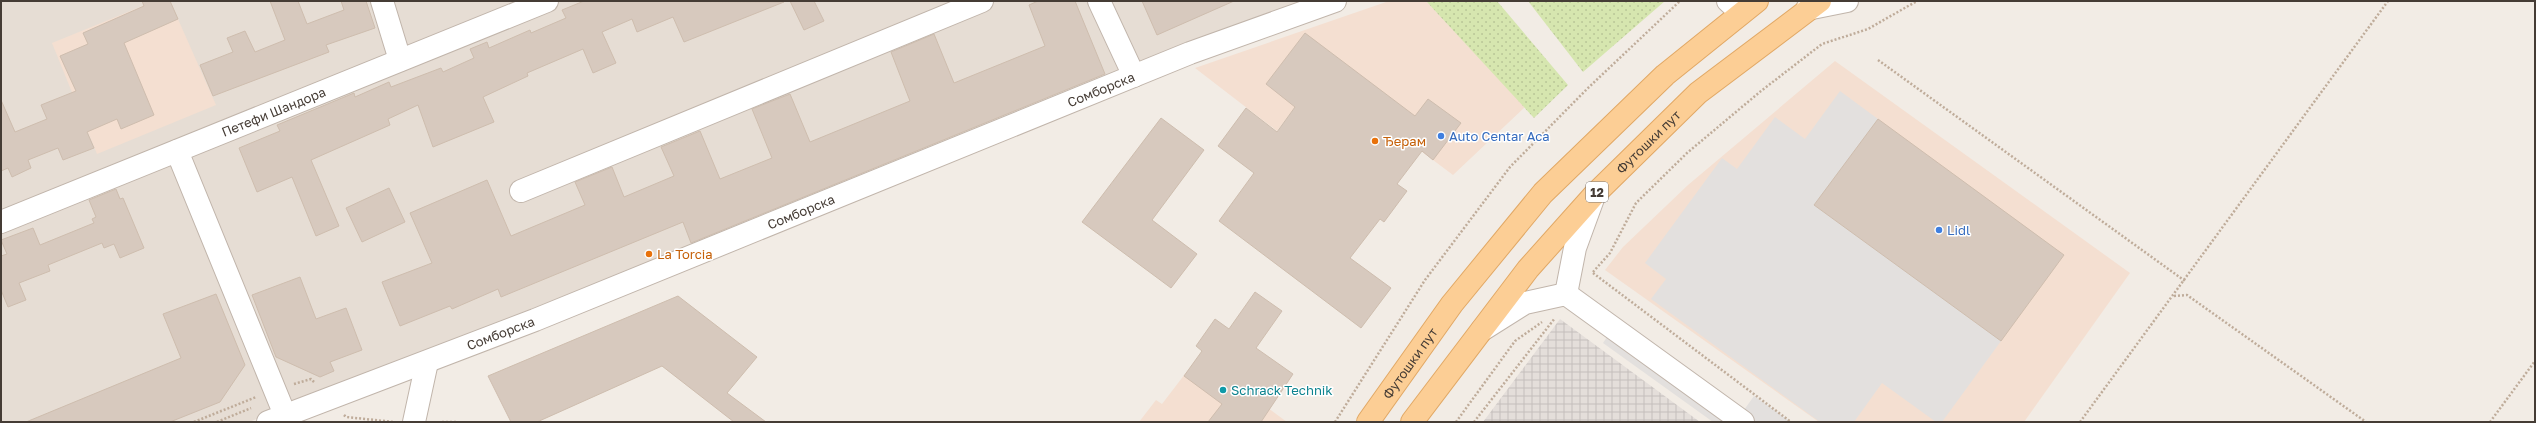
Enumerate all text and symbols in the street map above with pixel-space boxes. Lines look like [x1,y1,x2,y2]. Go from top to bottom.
street label: Сомборска [1065,68,1137,110]
street label: Петефи Шандора [219,83,328,140]
street label: Футошки пут [1613,106,1684,177]
place label: Auto Centar Aca [1449,128,1550,144]
marker: Auto Centar Aca [1436,131,1446,141]
place label: Ђерам [1383,133,1426,149]
marker: Ђерам [1370,136,1380,146]
road number: 12 [1586,182,1608,202]
street label: Сомборска [765,191,837,232]
place label: Lidl [1947,222,1970,238]
marker: Lidl [1934,225,1944,235]
place label: La Torcia [657,246,713,262]
marker: La Torcia [644,249,654,259]
street label: Сомборска [464,313,537,353]
street label: Футошки пут [1379,324,1441,402]
place label: Schrack Technik [1231,382,1333,398]
marker: Schrack Technik [1218,385,1228,395]

